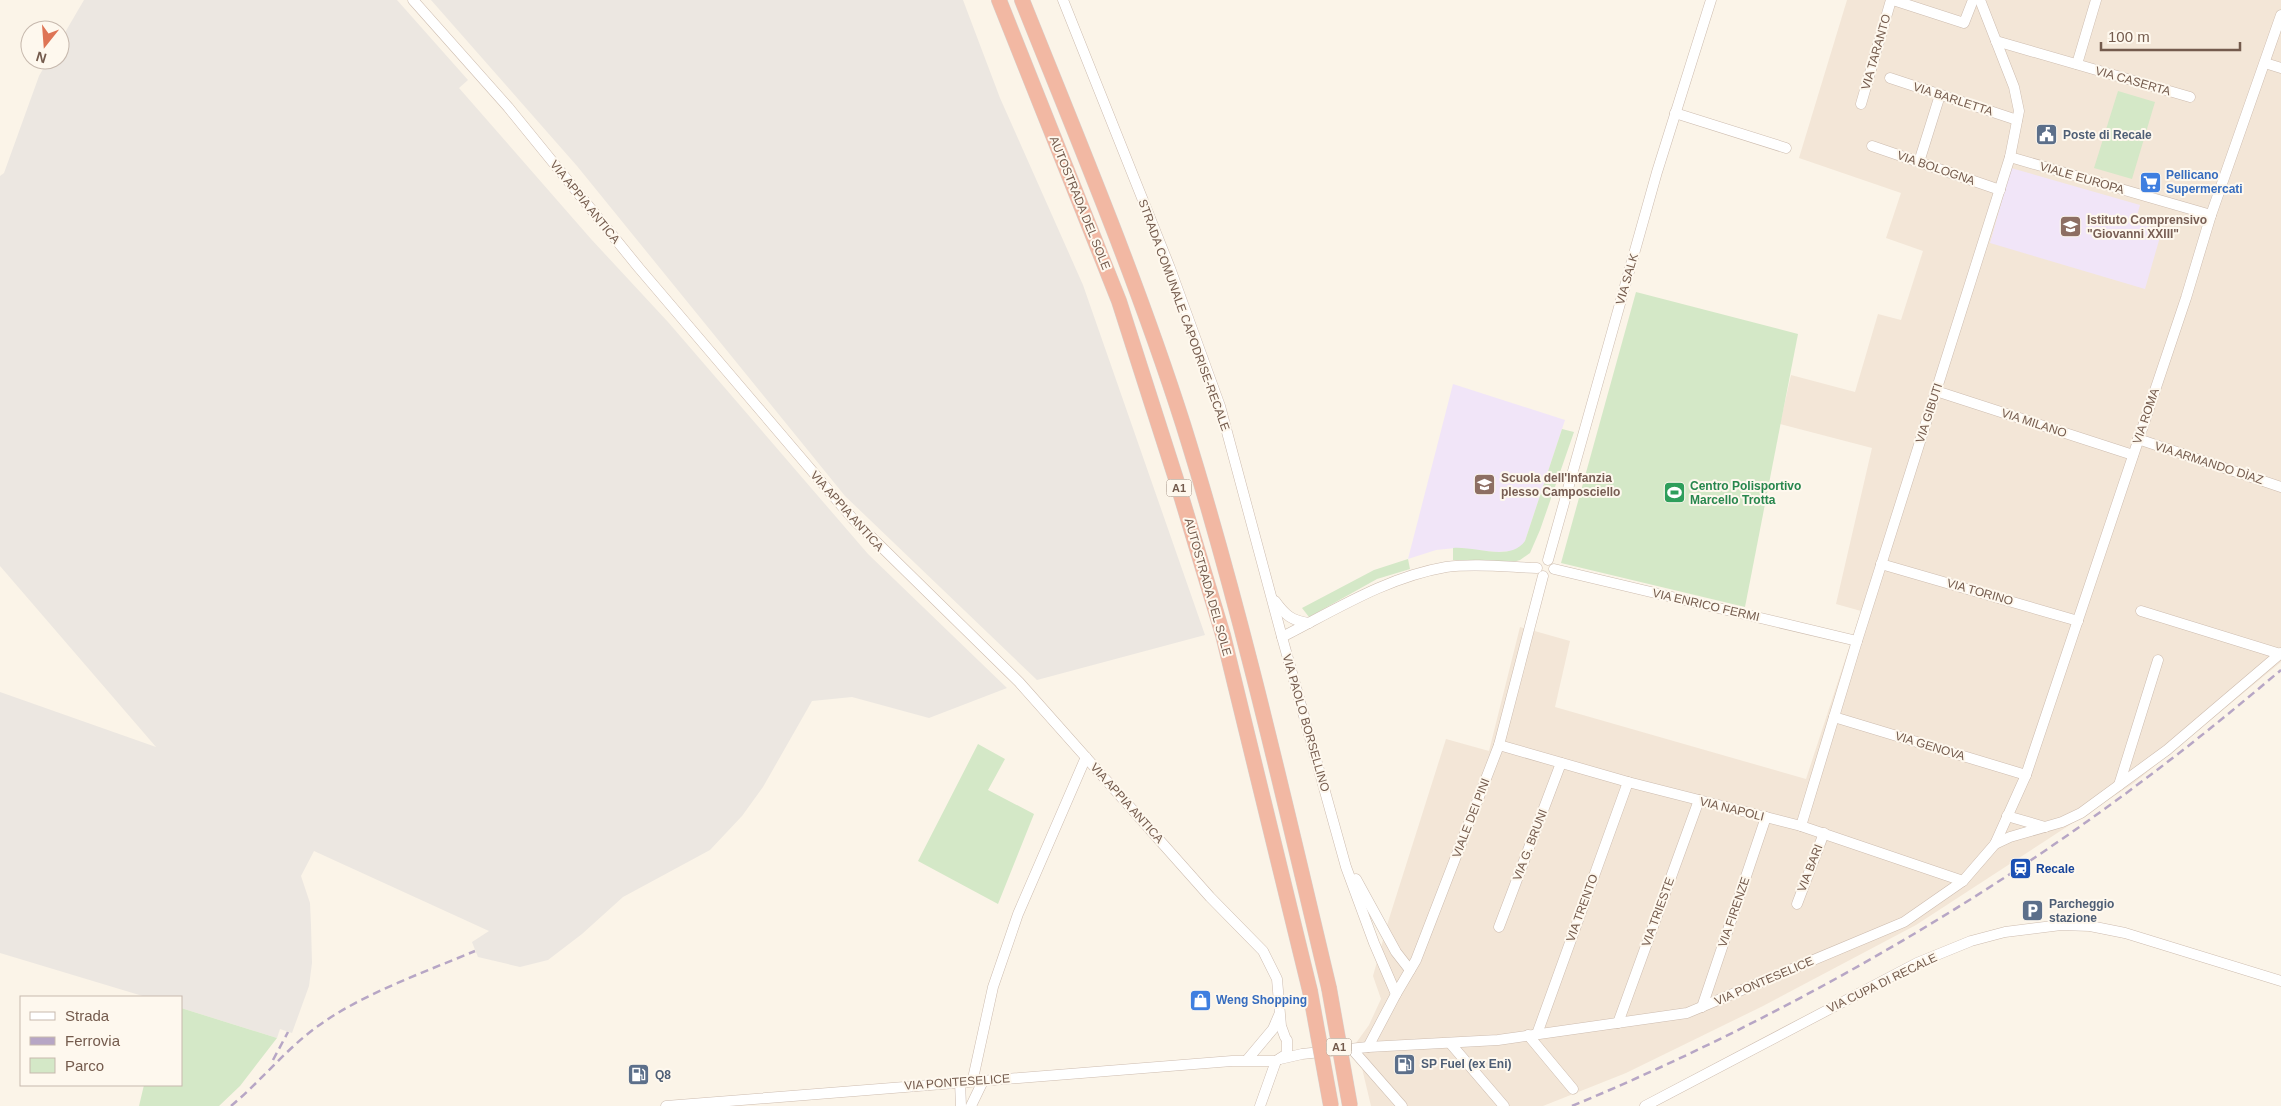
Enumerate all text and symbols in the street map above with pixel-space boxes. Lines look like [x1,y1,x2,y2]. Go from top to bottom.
street label: VIA TARANTO [1859,13,1893,91]
north arrow [20,20,70,70]
scale bar [2101,20,2240,52]
text: 100 m [2108,28,2150,45]
text: N [34,48,48,67]
street label: VIA CASERTA [2094,64,2172,98]
street label: VIA BARLETTA [1911,79,1995,119]
public building icon: Poste di Recale [2035,123,2059,147]
place label: Poste di Recale [2063,128,2152,142]
street label: AUTOSTRADA DEL SOLE [1047,134,1113,272]
street label: VIA BOLOGNA [1895,148,1977,188]
street label: VIA APPIA ANTICA [547,158,623,246]
street label: VIALE EUROPA [2038,159,2126,197]
place label: Pellicano Supermercati [2166,168,2243,196]
supermarket icon: Pellicano Supermercati [2138,170,2162,194]
street label: STRADA COMUNALE CAPODRISE-RECALE [1135,197,1233,433]
place label: Istituto Comprensivo "Giovanni XXIII" [2087,213,2207,241]
school or university icon: Istituto Comprensivo "Giovanni XXIII" [2059,215,2083,239]
street label: VIA SALK [1613,252,1641,306]
street label: VIA GIBUTI [1913,381,1945,445]
street label: VIA ROMA [2130,386,2162,446]
street label: VIA MILANO [1999,406,2069,440]
street label: VIA ARMANDO DÌAZ [2153,438,2265,487]
street label: VIA APPIA ANTICA [807,468,887,554]
place label: Scuola dell'Infanzia plesso Camposciello [1501,471,1620,499]
school or university icon: Scuola dell'Infanzia plesso Camposciello [1473,473,1497,497]
road number: A1 [1166,479,1192,496]
place label: Centro Polisportivo Marcello Trotta [1690,479,1801,507]
sports icon: Centro Polisportivo Marcello Trotta [1662,481,1686,505]
street label: AUTOSTRADA DEL SOLE [1182,516,1234,658]
street label: VIA TORINO [1945,576,2015,608]
street label: VIA ENRICO FERMI [1651,586,1761,624]
street label: VIA PAOLO BORSELLINO [1280,653,1332,793]
street label: VIA GENOVA [1893,729,1967,763]
street label: VIA APPIA ANTICA [1087,760,1167,846]
street label: VIALE DEI PINI [1449,776,1493,860]
street label: VIA NAPOLI [1698,794,1766,824]
street label: VIA G. BRUNI [1510,807,1550,883]
street label: VIA BARI [1795,842,1825,894]
station icon: Recale [2008,857,2032,881]
place label: Recale [2036,862,2075,876]
street label: VIA TRENTO [1563,872,1601,944]
street label: VIA FIRENZE [1715,875,1753,949]
street label: VIA TRIESTE [1639,876,1677,948]
place label: Parcheggio stazione [2049,897,2114,925]
parking icon: Parcheggio stazione [2021,899,2045,923]
street label: VIA CUPA DI RECALE [1825,950,1939,1016]
street label: VIA PONTESELICE [1712,954,1816,1008]
shop icon: Weng Shopping [1188,988,1212,1012]
place label: Weng Shopping [1216,993,1307,1007]
legend [20,996,182,1086]
text: Strada [65,1007,110,1024]
text: Ferrovia [65,1032,121,1049]
road number: A1 [1326,1038,1352,1056]
fuel station icon: SP Fuel (ex Eni) [1393,1052,1417,1076]
text: Parco [65,1057,104,1074]
place label: SP Fuel (ex Eni) [1421,1057,1511,1071]
fuel station icon: Q8 [627,1063,651,1087]
place label: Q8 [655,1068,671,1082]
street label: VIA PONTESELICE [904,1071,1010,1093]

